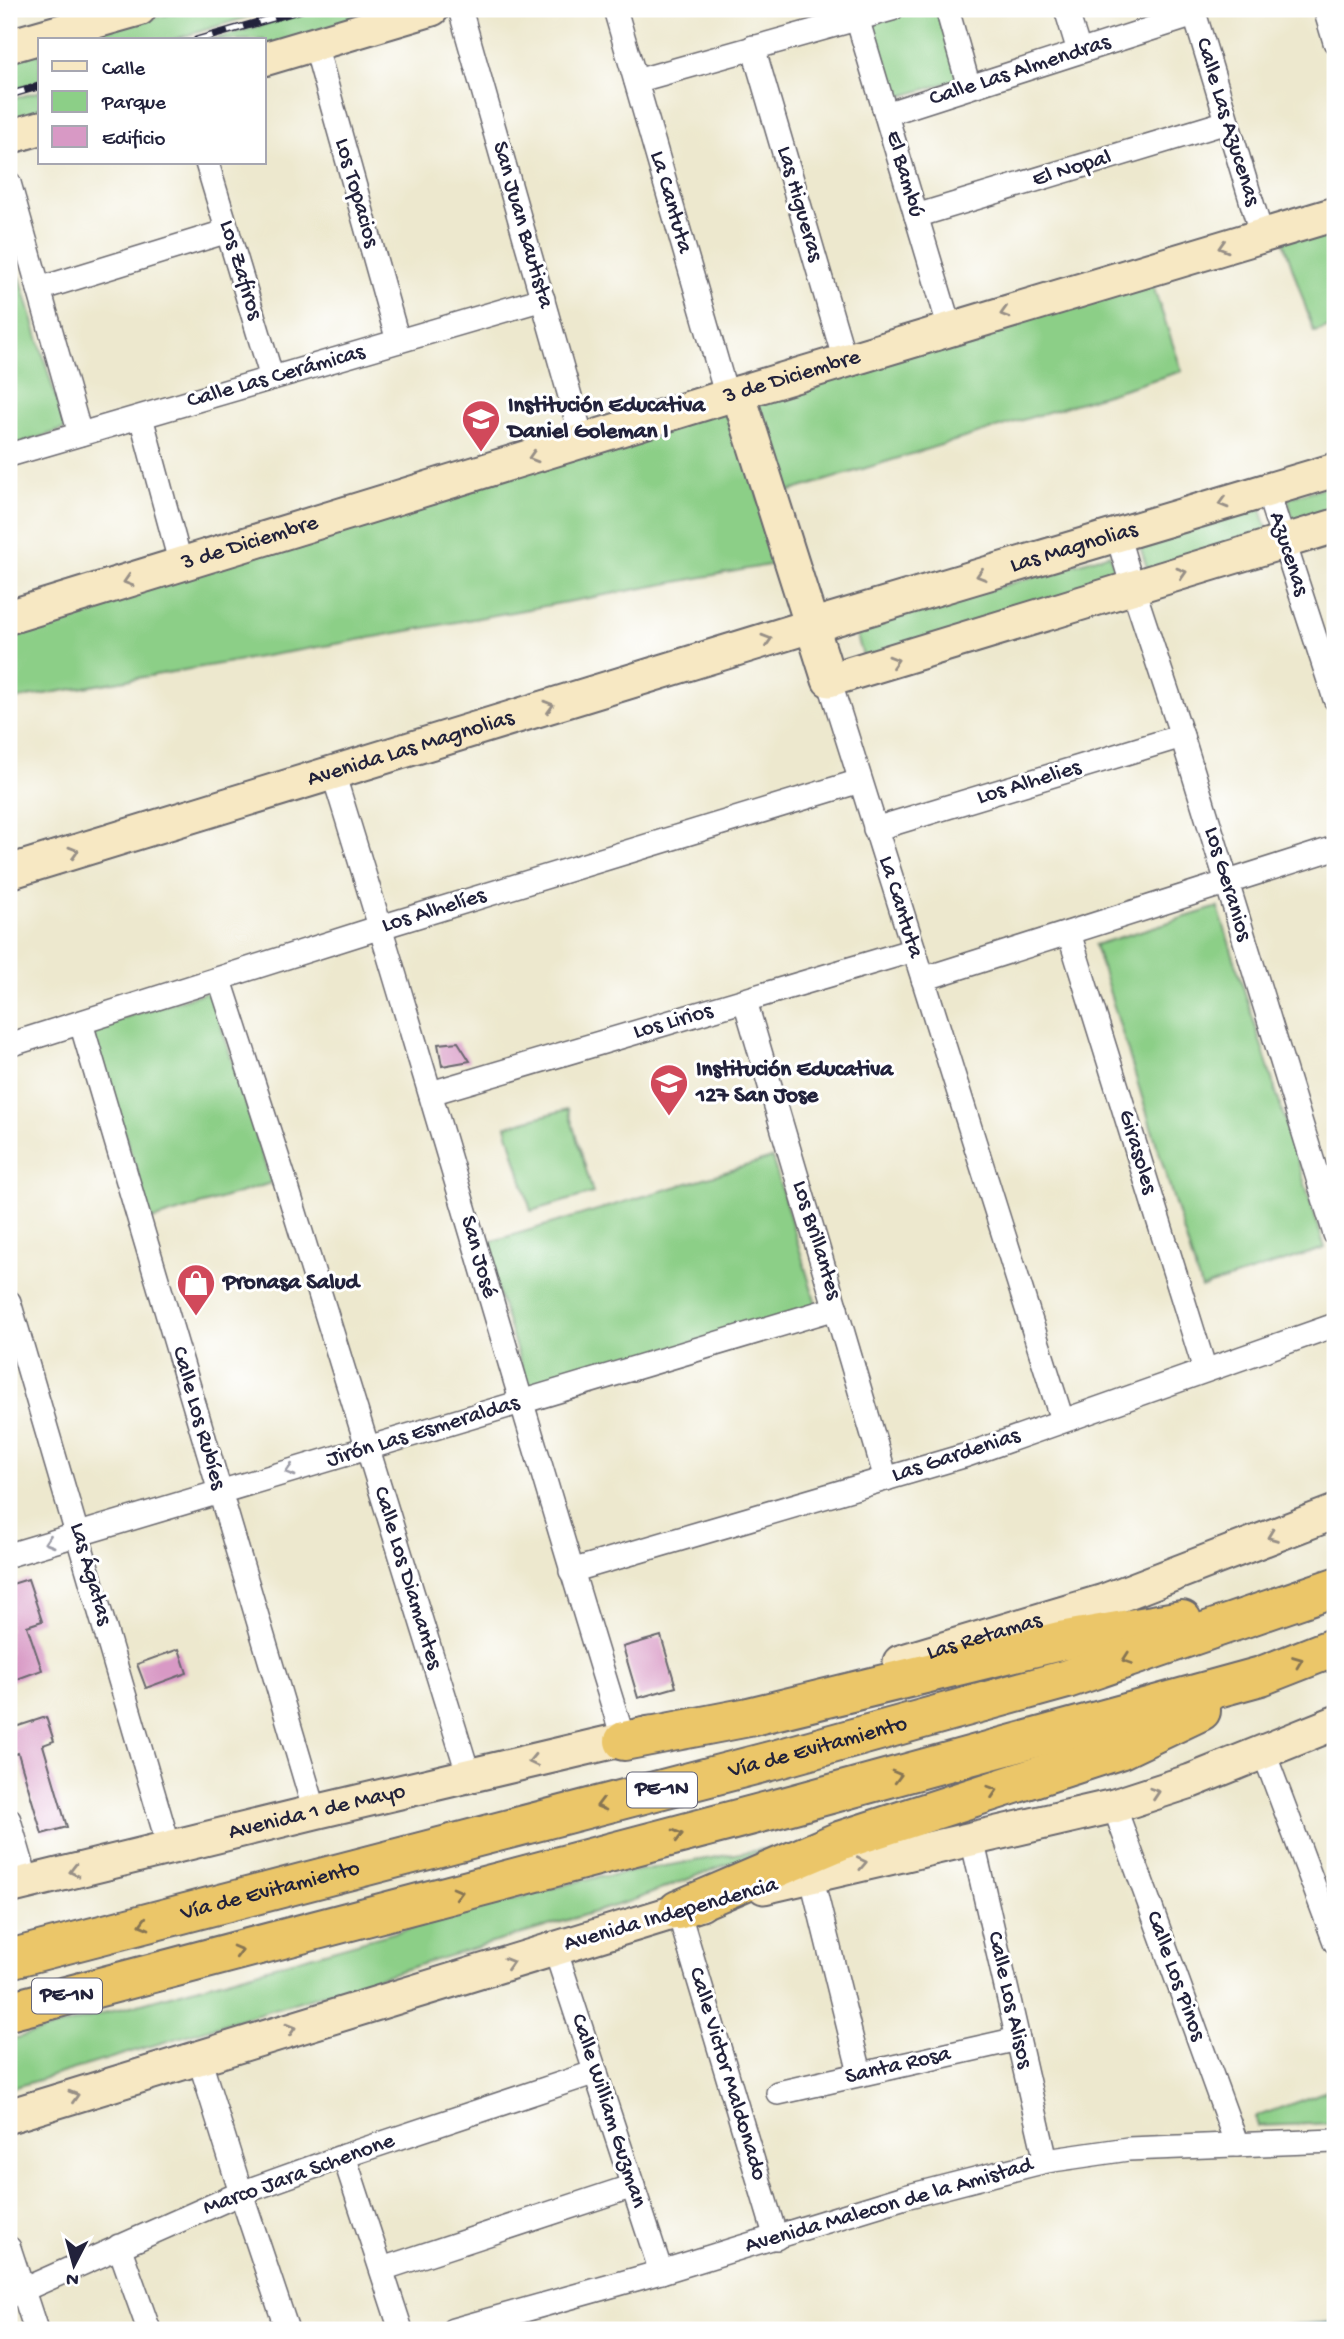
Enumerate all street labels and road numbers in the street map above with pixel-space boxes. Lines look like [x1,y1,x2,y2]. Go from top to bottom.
street label: Calle Las Almendras [926,29,1114,113]
street label: Calle Las Azucenas [1189,35,1266,210]
street label: El Bambú [879,128,929,221]
street label: Los Topacios [328,135,385,251]
street label: San Juan Bautista [485,138,559,313]
street label: Las Higueras [770,143,828,265]
street label: El Nopal [1029,144,1115,194]
street label: La Cantuta [643,148,699,258]
street label: Los Zafiros [212,217,268,323]
street label: Calle Las Cerámicas [184,339,368,415]
street label: 3 de Diciembre [719,343,865,410]
street label: 3 de Diciembre [177,509,323,577]
street label: Azucenas [1262,509,1314,600]
street label: Las Magnolias [1007,516,1141,579]
street label: Avenida Las Magnolias [304,704,518,793]
street label: Los Alhelies [974,754,1085,812]
street label: Los Geranios [1197,824,1257,945]
street label: La Cantuta [872,853,930,962]
street label: Los Alhelíes [379,882,490,940]
street label: Los Lirios [630,998,716,1046]
street label: Girasoles [1111,1107,1163,1198]
street label: Los Brillantes [785,1177,847,1303]
street label: San José [453,1213,503,1302]
street label: Calle Los Rubíes [165,1343,231,1493]
street label: Jirón Las Esmeraldas [323,1390,523,1474]
street label: Las Gardenias [889,1422,1024,1489]
street label: Calle Los Diamantes [366,1483,448,1673]
street label: Las Ágatas [63,1519,119,1629]
street label: Las Retamas [924,1607,1046,1667]
street label: Vía de Evitamiento [725,1710,910,1785]
road number: PE-1N [627,1772,697,1808]
street label: Avenida 1 de Mayo [226,1778,408,1846]
street label: Vía de Evitamiento [177,1855,363,1928]
street label: Avenida Independencia [561,1871,782,1958]
street label: Calle Los Pinos [1139,1907,1211,2045]
street label: Calle Los Alisos [980,1929,1038,2071]
street label: Calle Victor Maldonado [682,1964,772,2184]
road number: PE-1N [32,1979,102,2014]
street label: Calle William Guzman [564,2011,652,2211]
street label: Santa Rosa [843,2041,954,2091]
street label: Marco Jara Schenone [200,2127,399,2222]
street label: Avenida Malecon de la Amistad [742,2152,1037,2260]

